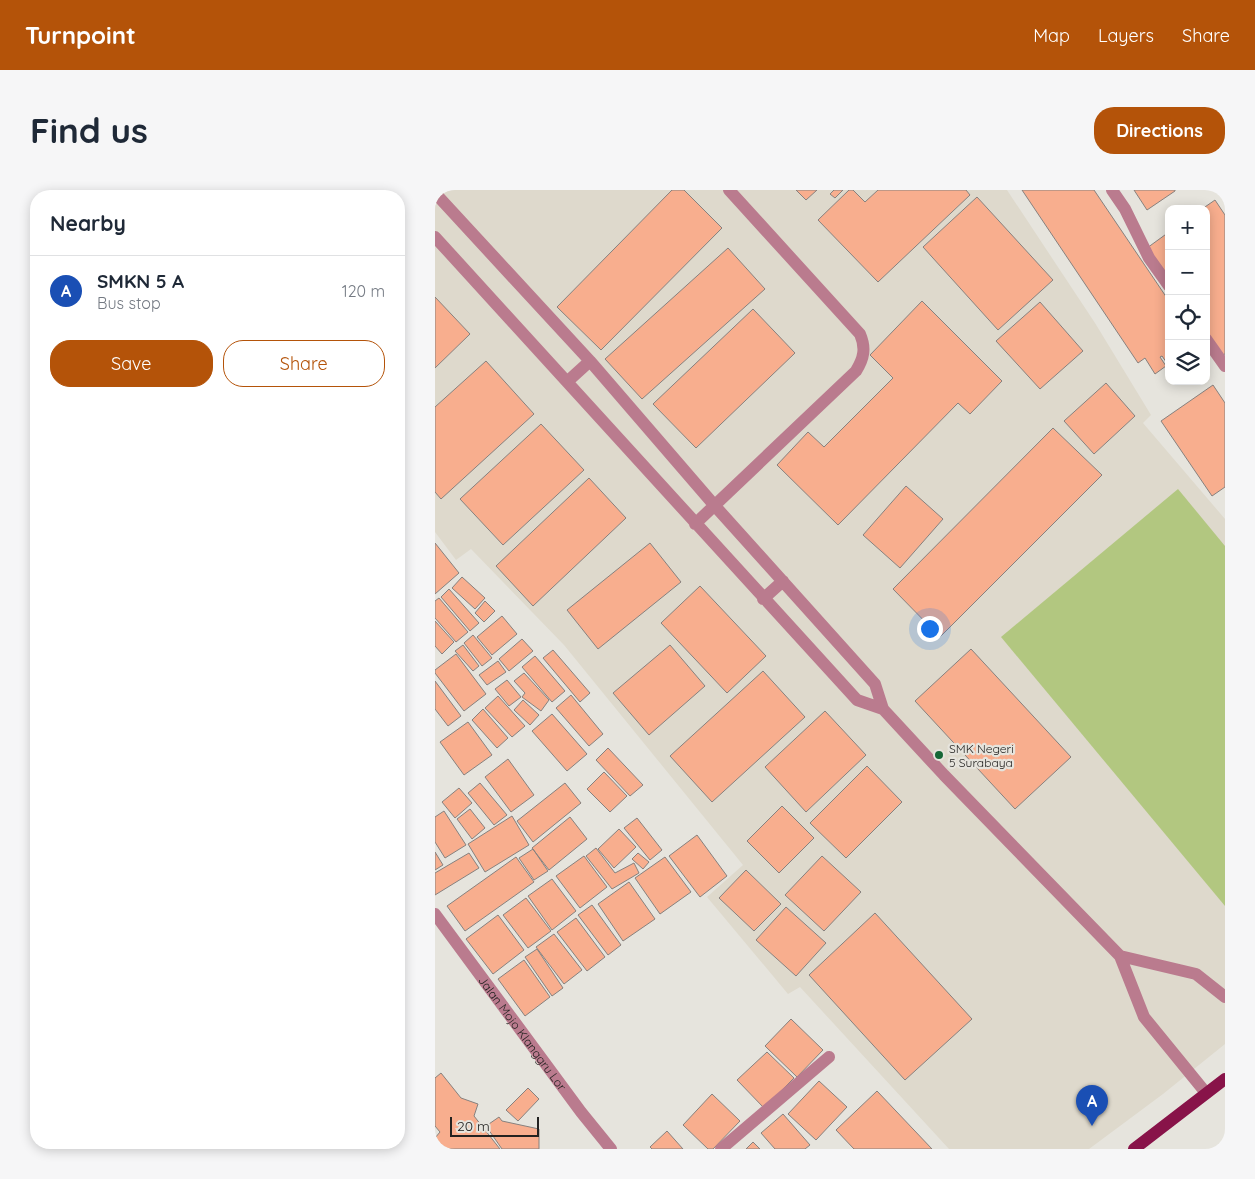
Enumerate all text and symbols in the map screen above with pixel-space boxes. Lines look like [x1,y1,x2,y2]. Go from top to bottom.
text: Turnpoint [25,20,136,50]
text: Map [1033,24,1070,47]
text: Layers [1098,24,1154,47]
text: Share [1182,24,1230,47]
button: Directions [1094,107,1225,154]
text: Find us [30,108,148,152]
map controls [1165,205,1210,385]
button: + [1165,205,1210,250]
text: Nearby [50,210,126,236]
button: − [1165,250,1210,295]
text: SMKN 5 A [97,269,184,293]
text: A [61,281,71,301]
text: 120 m [342,281,385,301]
text: Bus stop [97,293,161,313]
button: locate [1165,295,1210,340]
button: Save [50,340,213,387]
button: Share [223,340,385,387]
button: layers [1165,340,1210,385]
your location [917,616,943,642]
place label: SMK Negeri 5 Surabaya [949,741,1014,770]
marker: SMK Negeri 5 Surabaya [933,749,945,761]
street label: Jalan Mojo Klanggru Lor [476,973,570,1094]
pin: A [1076,1085,1108,1126]
scale bar [450,1114,539,1137]
text: 20 m [457,1117,490,1135]

